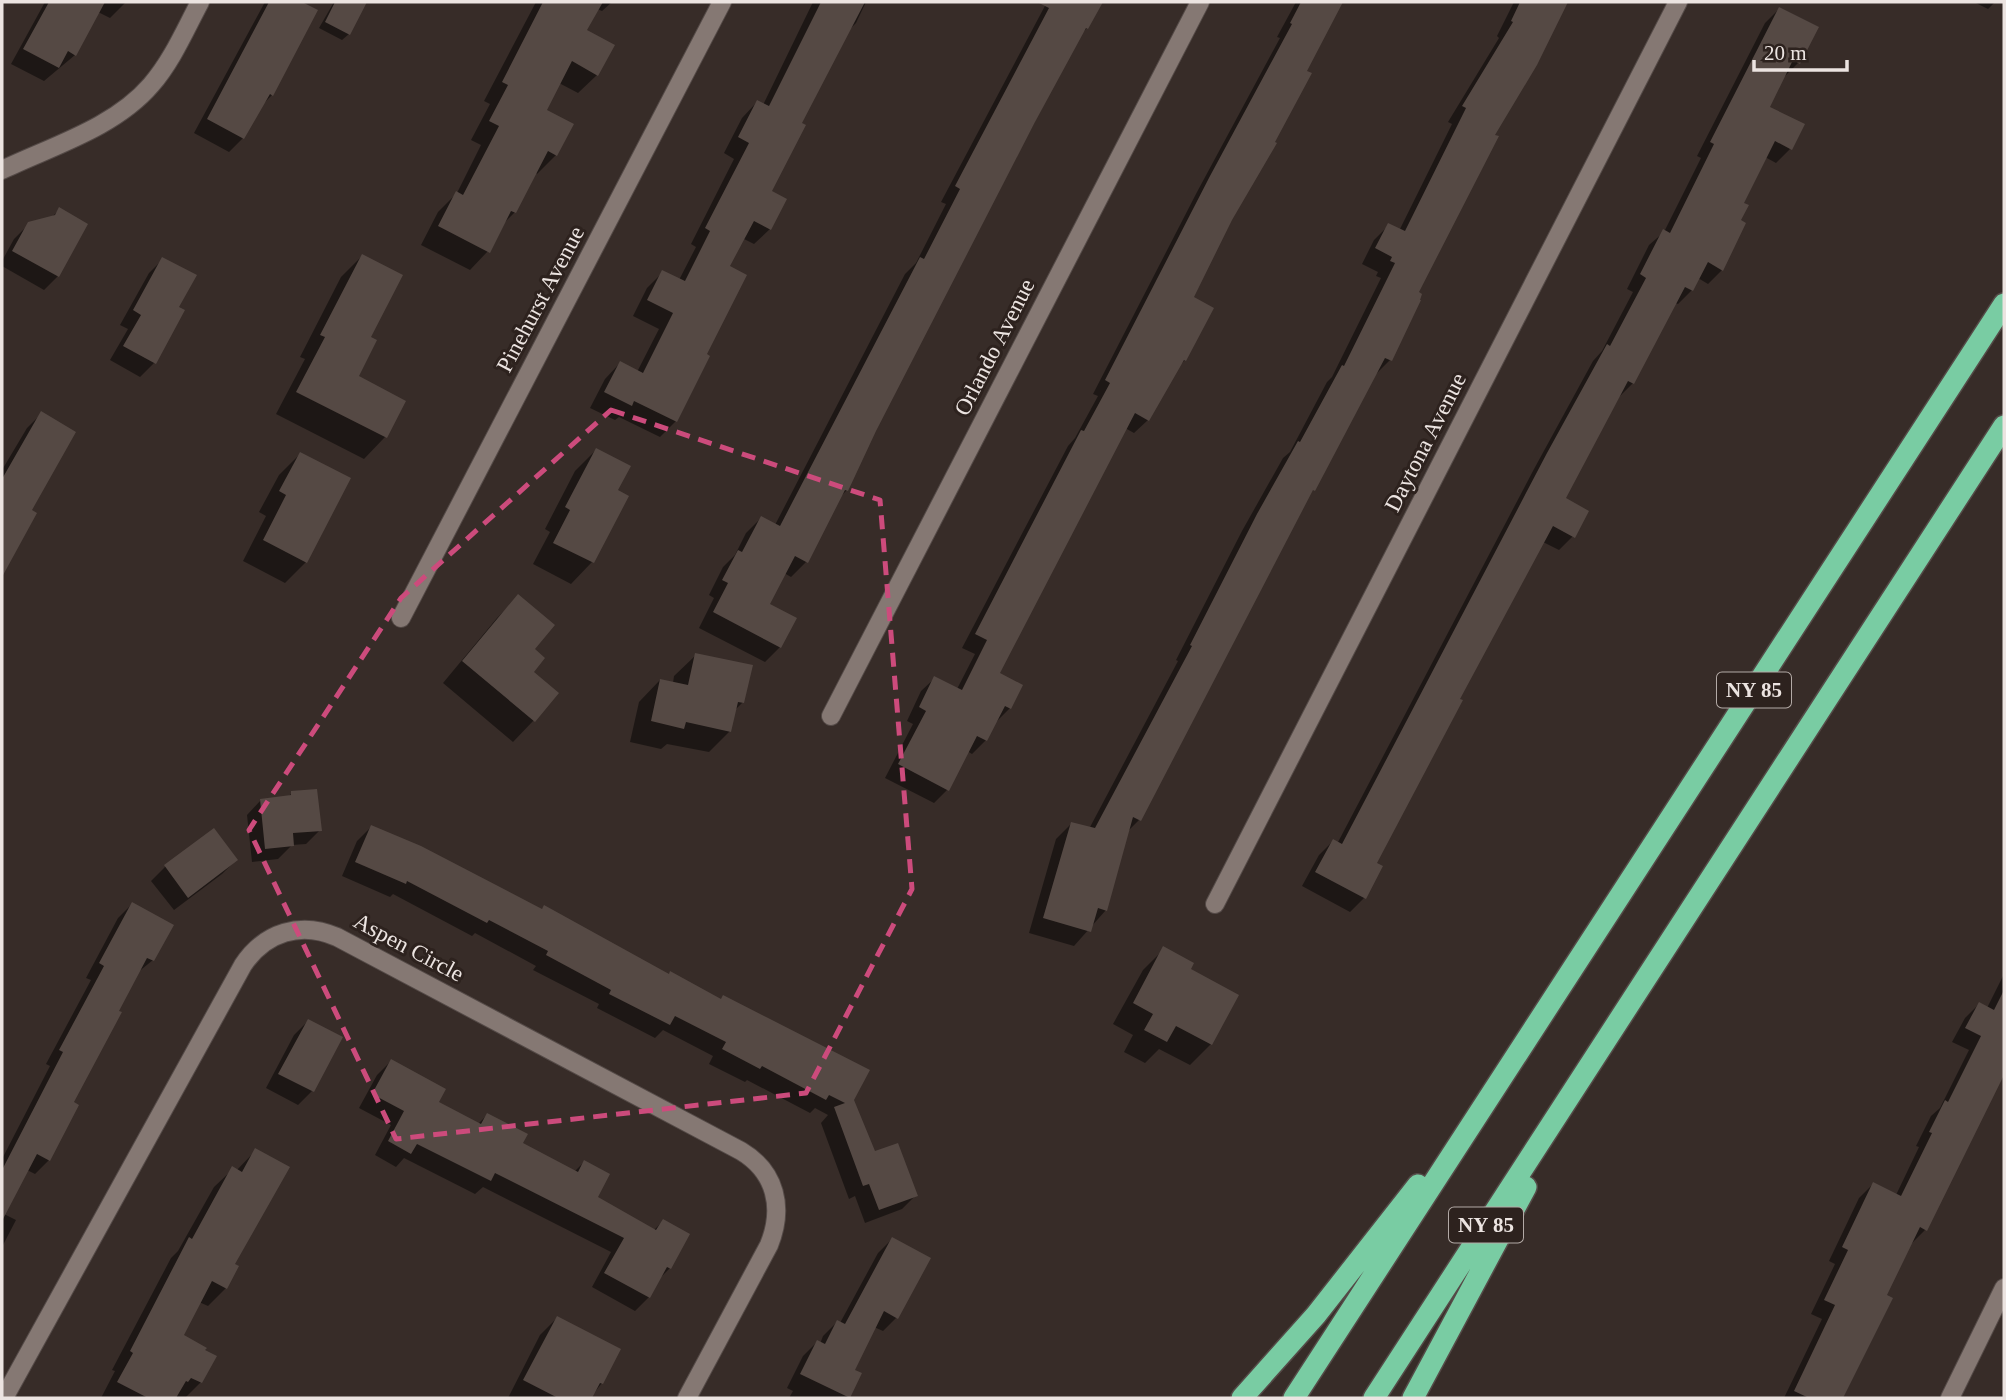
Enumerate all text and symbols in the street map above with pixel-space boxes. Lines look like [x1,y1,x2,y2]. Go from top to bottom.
scale bar [1754,28,1847,72]
text: 20 m [1764,41,1807,65]
street label: Pinehurst Avenue [492,222,589,376]
street label: Orlando Avenue [949,275,1040,420]
street label: Daytona Avenue [1380,369,1471,516]
road number: NY 85 [1717,672,1791,708]
street label: Aspen Circle [350,908,468,987]
road number: NY 85 [1449,1208,1523,1242]

